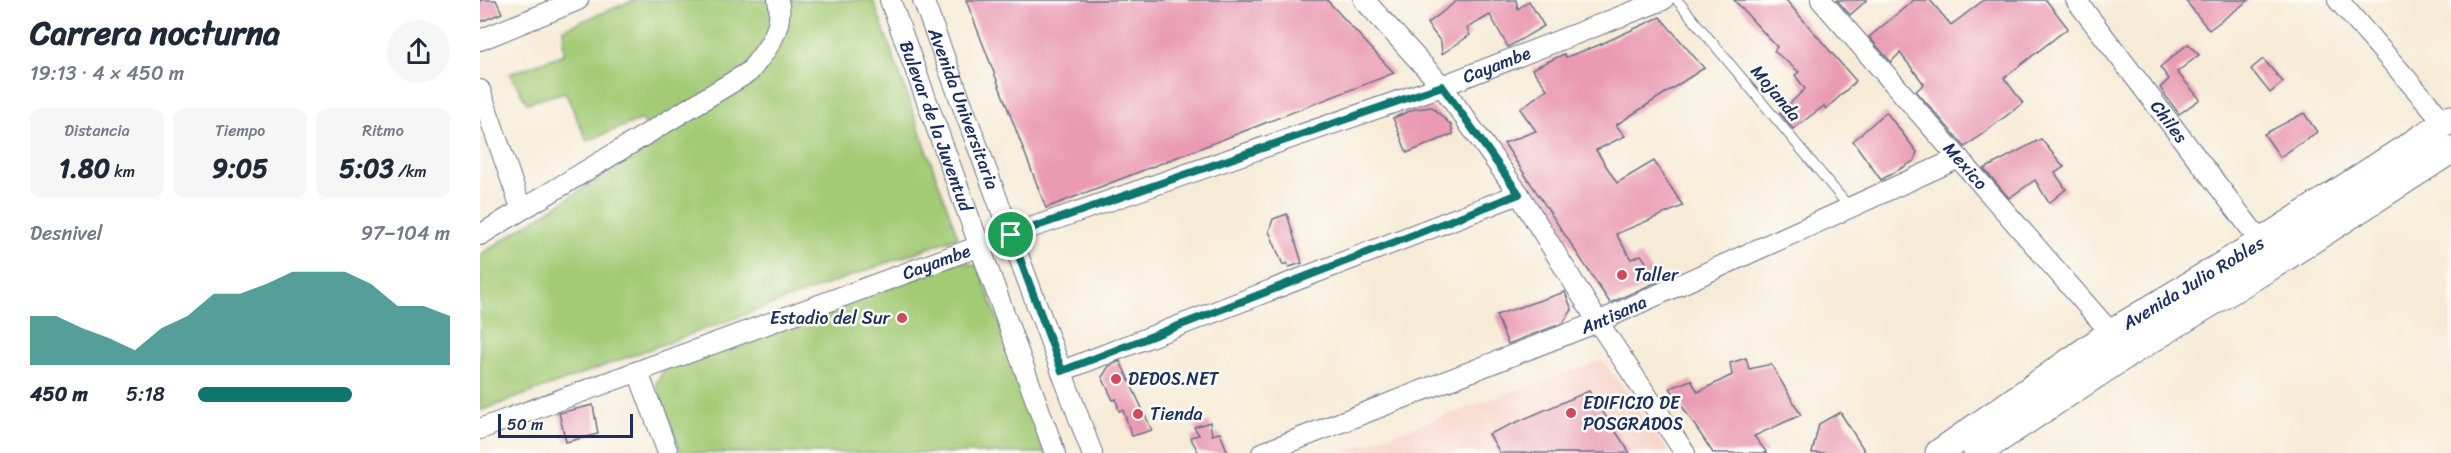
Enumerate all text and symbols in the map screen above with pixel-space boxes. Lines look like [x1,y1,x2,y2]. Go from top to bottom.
text: Carrera nocturna [30,4,280,62]
button: share [387,20,450,83]
street label: Avenida Universitaria [918,22,1008,194]
street label: Bulevar de la Juventud [890,36,982,217]
street label: Cayambe [1458,37,1536,92]
text: 19:13 · 4 × 450 m [30,56,184,91]
street label: Mojanda [1742,57,1810,129]
street label: Chiles [2142,93,2196,151]
text: Distancia [64,116,130,145]
text: Tiempo [215,116,265,145]
text: Ritmo [362,116,404,145]
street label: Mexico [1935,134,1996,198]
text: 1.80 [59,145,110,191]
text: 9:05 [212,145,268,191]
text: 5:03 [339,145,394,191]
text: km [110,157,135,186]
text: /km [394,157,427,186]
pin [985,209,1036,260]
text: Desnivel [30,216,102,251]
text: 97–104 m [361,216,450,251]
icon: arrive [994,218,1027,251]
street label: Avenida Julio Robles [2115,227,2271,339]
street label: Cayambe [898,235,975,289]
place label: Taller [1634,259,1680,291]
marker: Taller [1615,268,1629,282]
street label: Antisana [1575,286,1652,344]
place label: Estadio del Sur [770,302,892,334]
marker: Estadio del Sur [895,311,909,325]
place label: DEDOS.NET [1128,363,1220,395]
marker: DEDOS.NET [1109,372,1123,386]
text: 450 m [30,377,88,412]
text: 5:18 [126,377,165,412]
place label: EDIFICIO DE POSGRADOS [1583,387,1683,440]
place label: Tienda [1150,398,1202,430]
marker: EDIFICIO DE POSGRADOS [1564,406,1578,420]
marker: Tienda [1131,407,1145,421]
text: 50 m [507,410,543,439]
scale bar [498,411,633,438]

